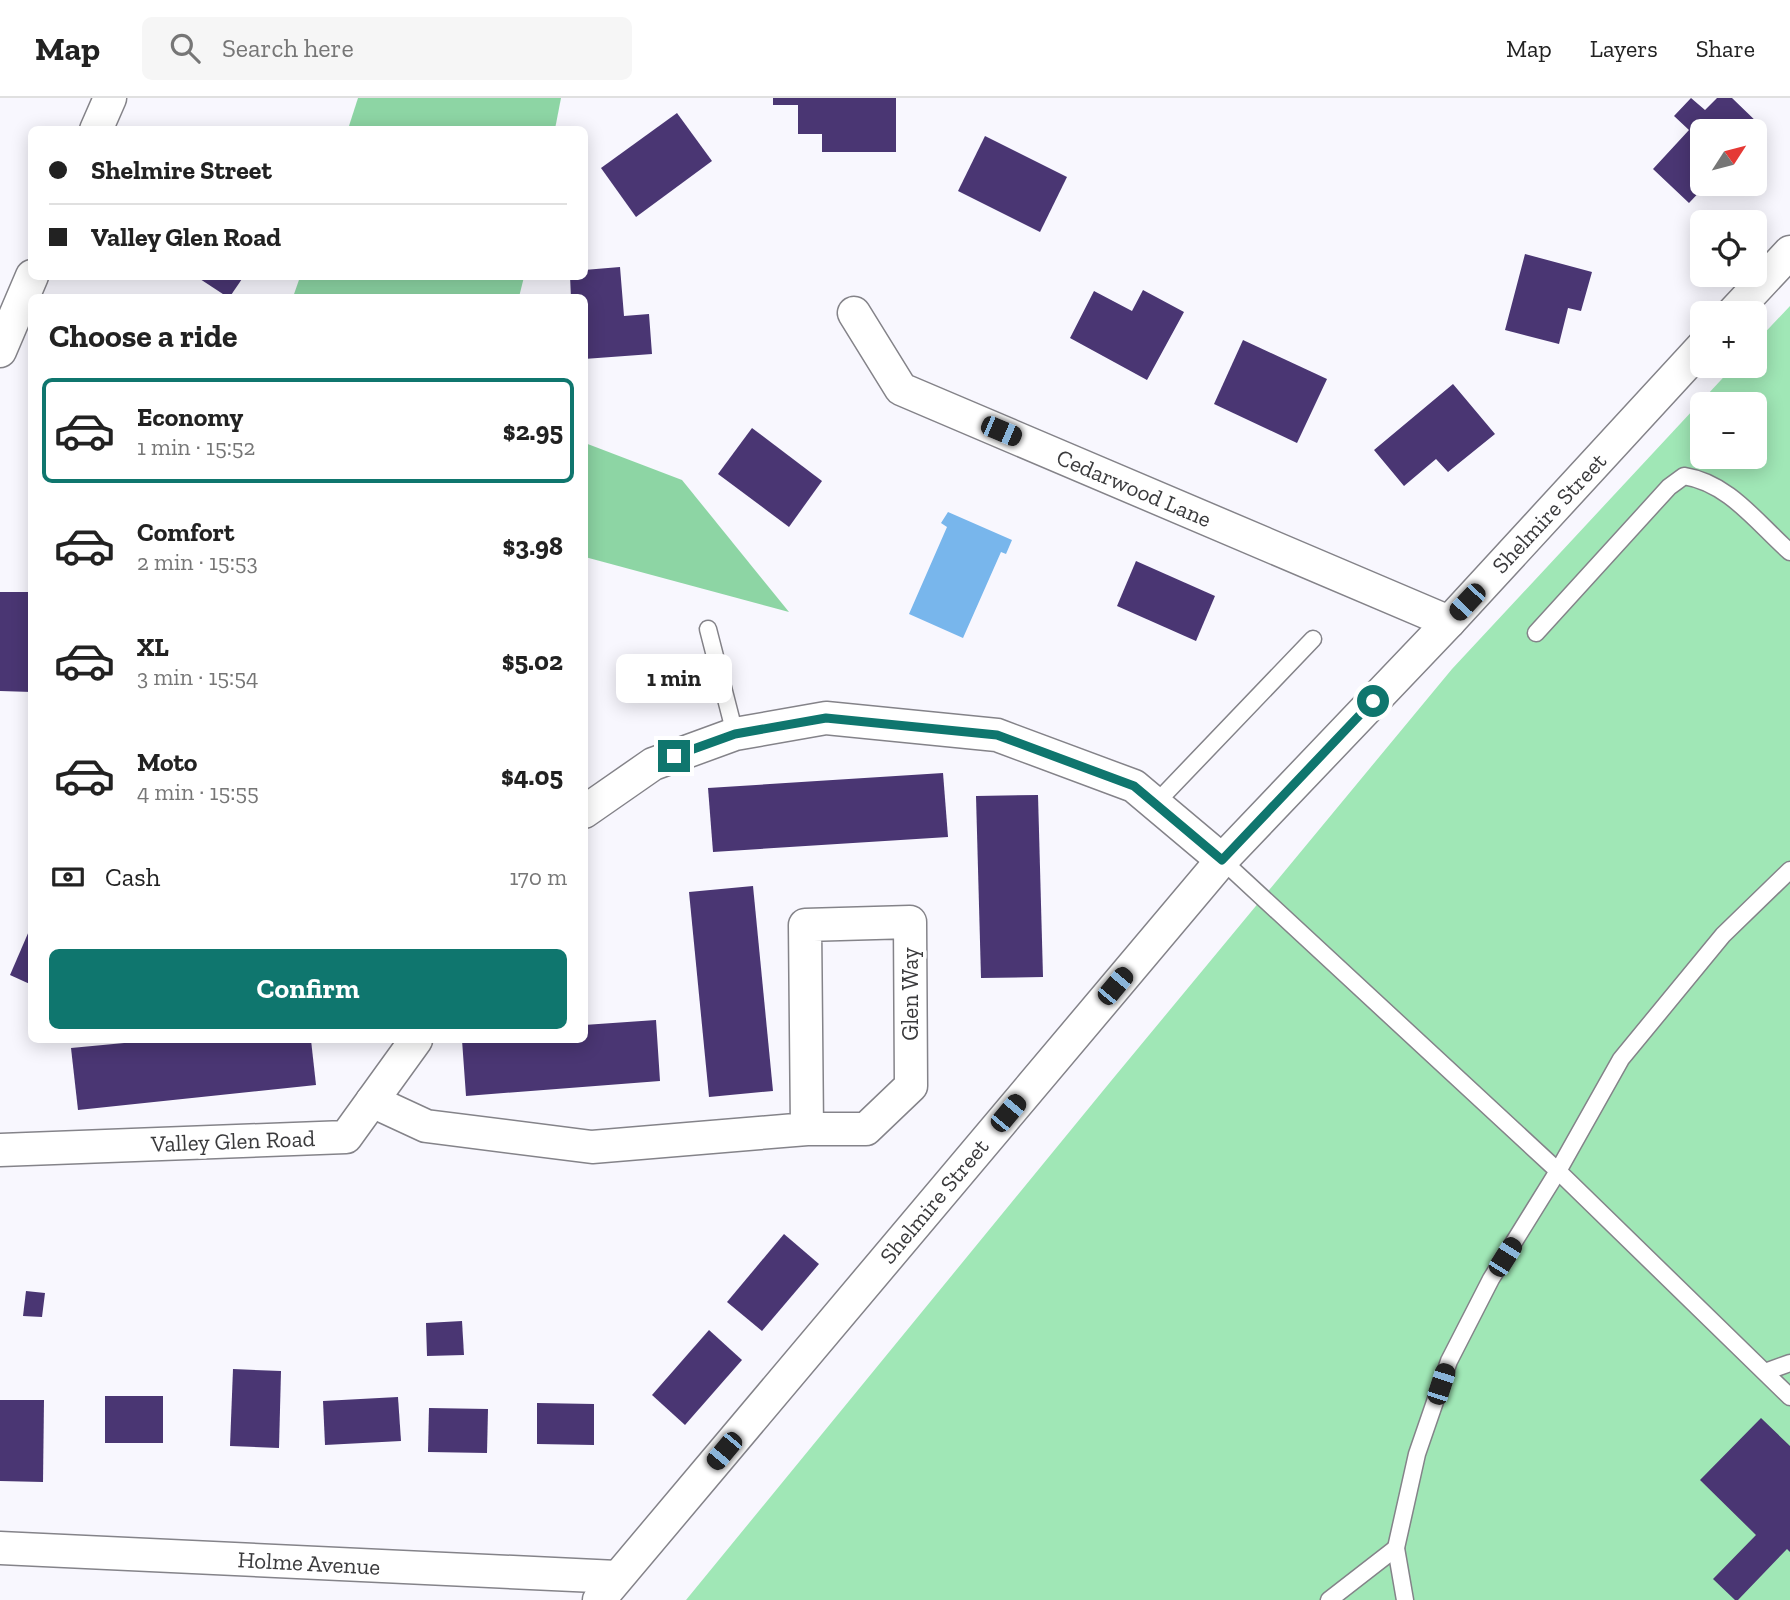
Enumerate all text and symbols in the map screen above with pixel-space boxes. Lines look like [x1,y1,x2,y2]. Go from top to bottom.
search box [142,17,632,80]
text: Map [35,29,100,68]
icon: search [166,29,204,67]
text: Search here [222,32,354,64]
text: Map [1506,34,1552,63]
text: Layers [1590,34,1658,63]
text: Share [1696,34,1755,63]
north arrow [1690,119,1768,196]
map controls [1690,119,1767,469]
text: Shelmire Street [91,154,272,186]
button: locate [1690,210,1767,287]
text: Valley Glen Road [91,221,281,253]
button: + [1690,301,1767,378]
text: Choose a ride [49,317,237,355]
button: − [1690,392,1767,469]
icon: car [53,399,116,462]
text: Economy [137,401,243,433]
car [978,413,1025,449]
text: $2.95 [503,415,563,447]
text: 1 min · 15:52 [137,433,255,461]
street label: Cedarwood Lane [1052,443,1216,533]
street label: Shelmire Street [1486,447,1612,579]
icon: car [53,514,116,577]
text: Comfort [137,516,234,548]
text: $3.98 [503,530,563,562]
text: 2 min · 15:53 [137,548,258,576]
car [1445,579,1490,625]
icon: car [53,629,116,692]
text: XL [137,631,169,663]
text: $5.02 [502,645,563,677]
callout: 1 min [616,654,732,704]
text: 3 min · 15:54 [137,663,258,691]
text: 1 min [647,664,701,692]
route start [1357,685,1389,717]
route end [658,740,690,772]
icon: car [53,744,116,807]
text: Moto [137,746,197,778]
text: $4.05 [501,760,563,792]
text: 4 min · 15:55 [137,778,259,806]
icon: cash [49,858,87,896]
text: Cash [105,861,160,893]
text: 170 m [509,863,567,891]
street label: Glen Way [896,947,924,1041]
button: Confirm [49,949,567,1029]
car [1094,963,1137,1009]
car [987,1090,1030,1136]
street label: Valley Glen Road [149,1124,316,1158]
street label: Shelmire Street [874,1132,995,1269]
car [1485,1234,1526,1280]
car [1425,1361,1458,1407]
car [703,1428,746,1474]
street label: Holme Avenue [237,1545,381,1581]

